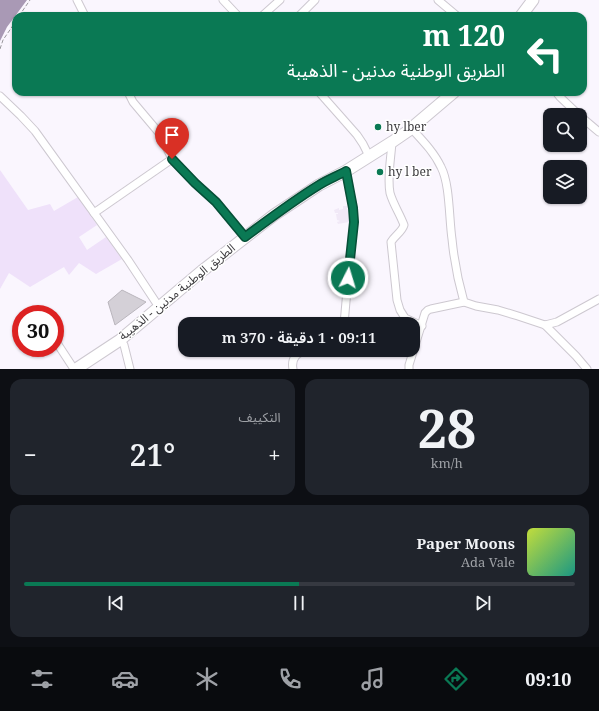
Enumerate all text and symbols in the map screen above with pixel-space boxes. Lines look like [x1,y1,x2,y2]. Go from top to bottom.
text: 120 m [423,16,505,54]
icon: left [519,28,571,80]
text: الطريق الوطنية مدنين - الذهيبة [287,58,505,82]
map controls [543,108,587,204]
button: search [543,108,587,152]
pin [155,118,189,159]
place label: hy lber [386,118,427,135]
marker: hy lber [373,122,383,132]
icon: arrive [161,124,183,146]
button: layers [543,160,587,204]
place label: hy l ber [388,163,432,180]
marker: hy l ber [375,167,385,177]
street label: الطريق الوطنية مدنين - الذهيبة [115,239,239,344]
position arrow [327,257,369,299]
speed limit sign: 30 [12,305,64,357]
text: 09:11 · 1 دقيقة · 370 m [222,327,376,347]
text: 28 [417,392,476,463]
text: التكييف [239,408,281,426]
text: 21° [130,434,175,475]
text: − [24,439,37,469]
text: + [268,439,281,469]
text: km/h [431,454,463,472]
text: Paper Moons [417,533,515,553]
text: Ada Vale [461,553,515,571]
icon: previous [105,592,127,614]
icon: pause [288,592,310,614]
icon: next [472,592,494,614]
icon: filters [28,665,56,693]
icon: car [111,665,139,693]
icon: climate [193,665,221,693]
icon: phone [276,665,304,693]
icon: music [359,665,387,693]
icon: directions [442,665,470,693]
text: 09:10 [525,667,572,691]

